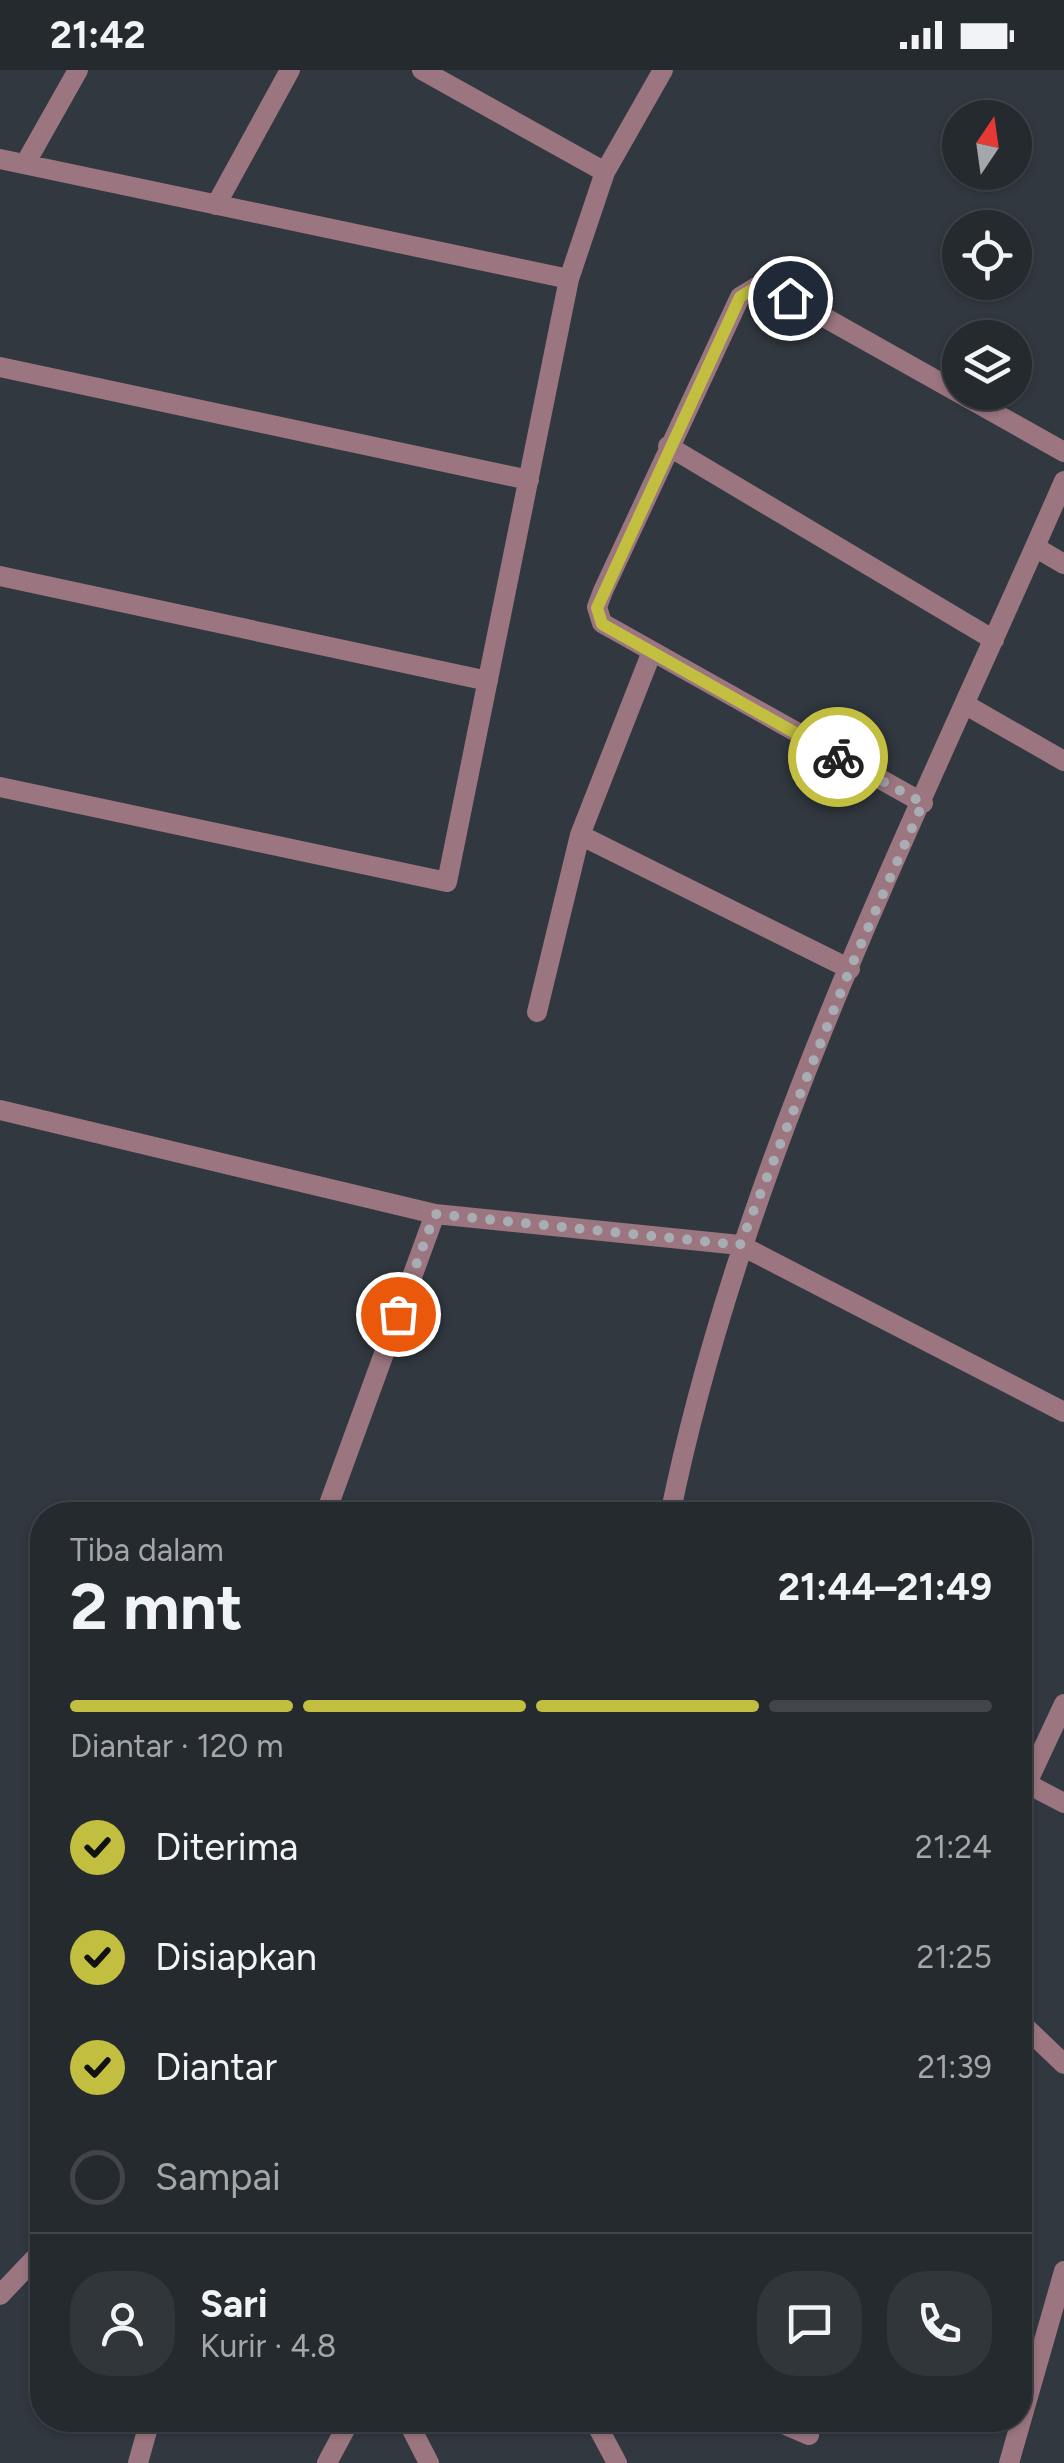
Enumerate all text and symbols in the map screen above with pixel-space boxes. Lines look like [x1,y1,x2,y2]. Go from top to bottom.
text: 21:42 [50,12,146,58]
north arrow [942,100,1032,190]
map controls [942,100,1032,410]
button: locate [942,210,1032,300]
pin [748,256,833,341]
icon: home [763,271,818,326]
button: layers [942,320,1032,410]
courier [788,707,888,807]
icon: bike [811,730,866,785]
pin [356,1272,441,1357]
icon: bag [371,1287,426,1342]
text: Tiba dalam [70,1531,224,1569]
text: 21:44–21:49 [778,1564,992,1610]
text: 2 mnt [70,1567,243,1645]
text: Diantar · 120 m [70,1727,283,1765]
icon: check [70,1820,125,1875]
text: Diterima [155,1824,298,1870]
text: 21:24 [915,1828,992,1866]
icon: check [70,1930,125,1985]
text: Disiapkan [155,1934,317,1980]
text: 21:25 [917,1938,992,1976]
icon: check [70,2040,125,2095]
text: Diantar [155,2044,277,2090]
text: 21:39 [917,2048,992,2086]
text: Sampai [155,2154,281,2200]
button: person [70,2271,175,2376]
button: chat [757,2271,862,2376]
button: phone [887,2271,992,2376]
text: Sari [200,2281,268,2327]
text: Kurir · 4.8 [200,2327,336,2365]

